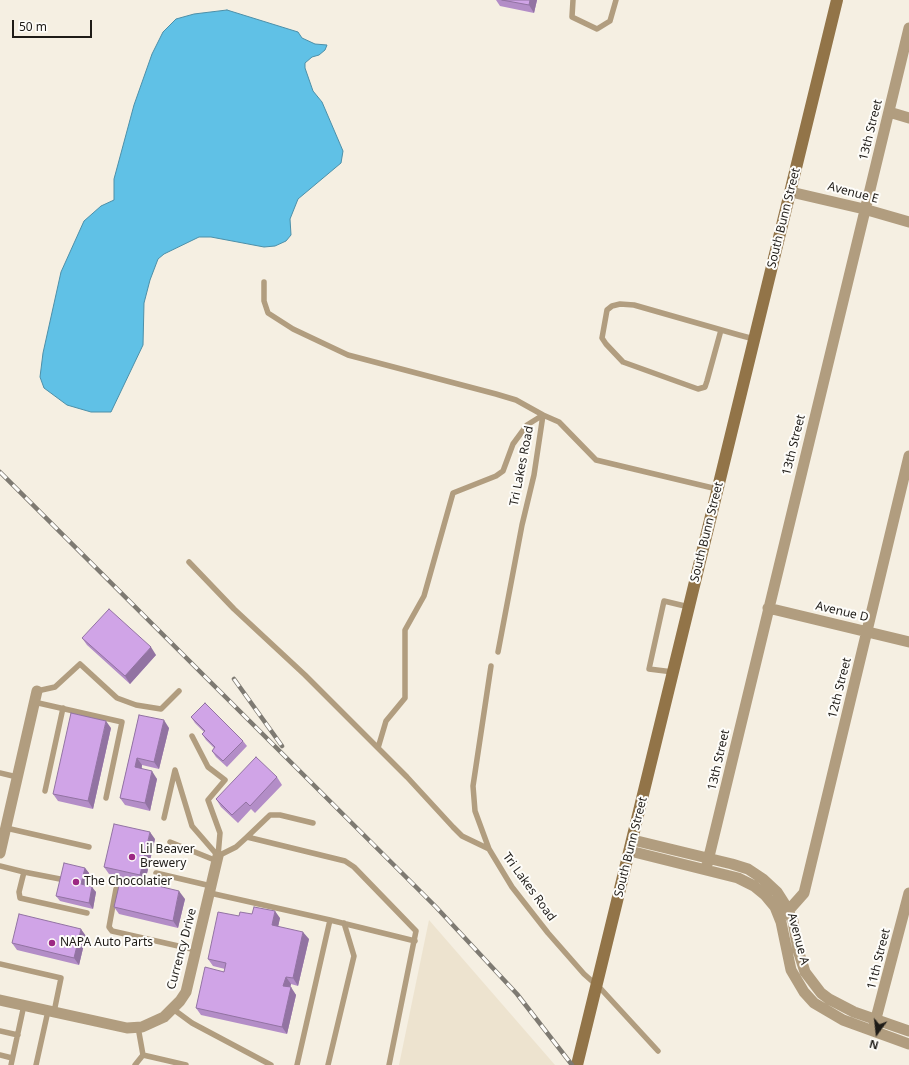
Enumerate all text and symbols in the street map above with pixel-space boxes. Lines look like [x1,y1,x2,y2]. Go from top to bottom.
scale bar [14,12,94,38]
text: 50 m [19,18,47,35]
street label: 13th Street [857,98,885,162]
street label: South Bunn Street [765,166,803,270]
street label: Avenue E [826,179,880,207]
street label: 13th Street [780,413,808,477]
street label: Tri Lakes Road [507,425,537,507]
street label: South Bunn Street [688,480,726,584]
street label: Avenue D [814,599,870,625]
street label: 12th Street [826,656,854,720]
street label: 13th Street [705,728,733,792]
street label: South Bunn Street [612,795,650,899]
place label: Lil Beaver Brewery [140,843,195,871]
street label: Tri Lakes Road [499,850,559,924]
marker: Lil Beaver Brewery [127,852,137,862]
place label: The Chocolatier [84,875,172,889]
marker: The Chocolatier [71,877,81,887]
street label: Currency Drive [164,907,200,991]
street label: Avenue A [784,912,812,966]
street label: 11th Street [865,927,893,991]
place label: NAPA Auto Parts [60,936,153,950]
marker: NAPA Auto Parts [47,938,57,948]
north arrow [857,1013,897,1053]
text: N [868,1037,880,1053]

